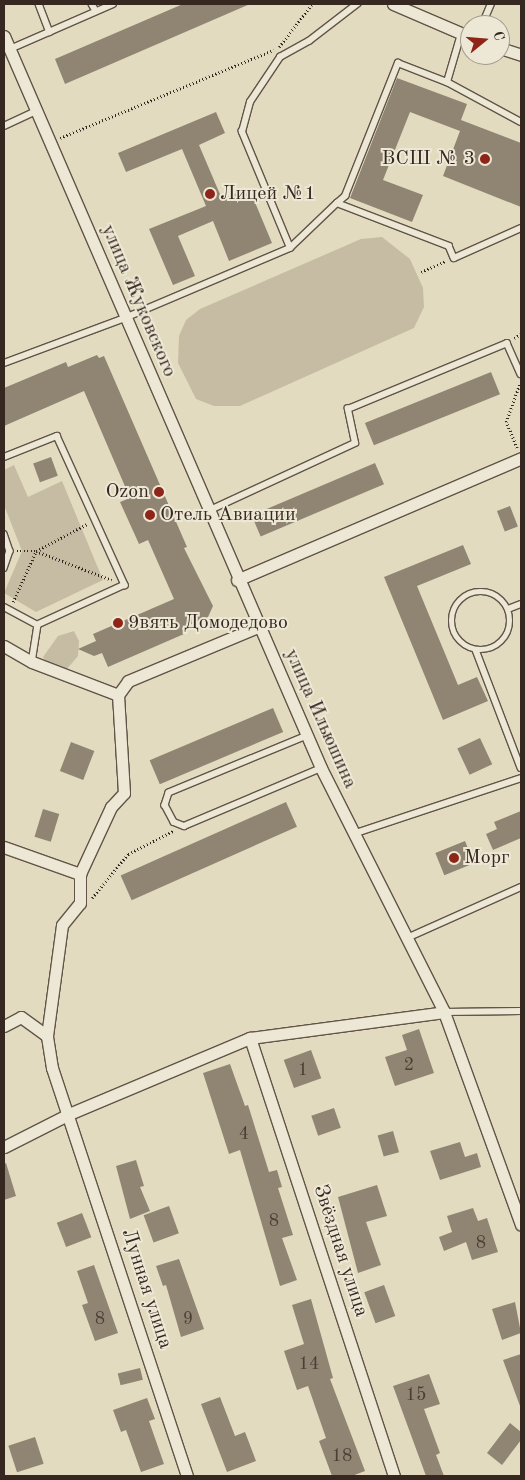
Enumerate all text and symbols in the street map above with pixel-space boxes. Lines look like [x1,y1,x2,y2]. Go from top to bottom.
north arrow [460,15,510,65]
text: С [490,29,506,42]
place label: ВСШ № 3 [382,147,475,171]
marker: ВСШ № 3 [479,153,491,165]
place label: Лицей №1 [220,182,316,206]
marker: Лицей №1 [204,188,216,200]
street label: улица Жуковского [95,221,181,381]
place label: Ozon [105,480,149,504]
marker: Ozon [153,486,165,498]
place label: Отель Авиации [160,503,296,527]
marker: Отель Авиации [144,509,156,521]
place label: 9вять Домодедово [128,611,288,635]
marker: 9вять Домодедово [112,617,124,629]
street label: улица Ильюшина [278,645,362,793]
place label: Морг [464,846,510,870]
marker: Морг [448,852,460,864]
house number: 2 [404,1054,414,1076]
house number: 1 [298,1059,308,1081]
house number: 4 [239,1123,249,1145]
street label: Звёздная улица [307,1182,373,1320]
house number: 8 [269,1210,279,1232]
street label: Лунная улица [115,1226,177,1352]
house number: 8 [476,1232,486,1254]
house number: 8 [95,1308,105,1330]
house number: 9 [183,1308,193,1330]
house number: 14 [299,1353,319,1375]
house number: 15 [406,1384,426,1406]
house number: 18 [332,1445,352,1467]

